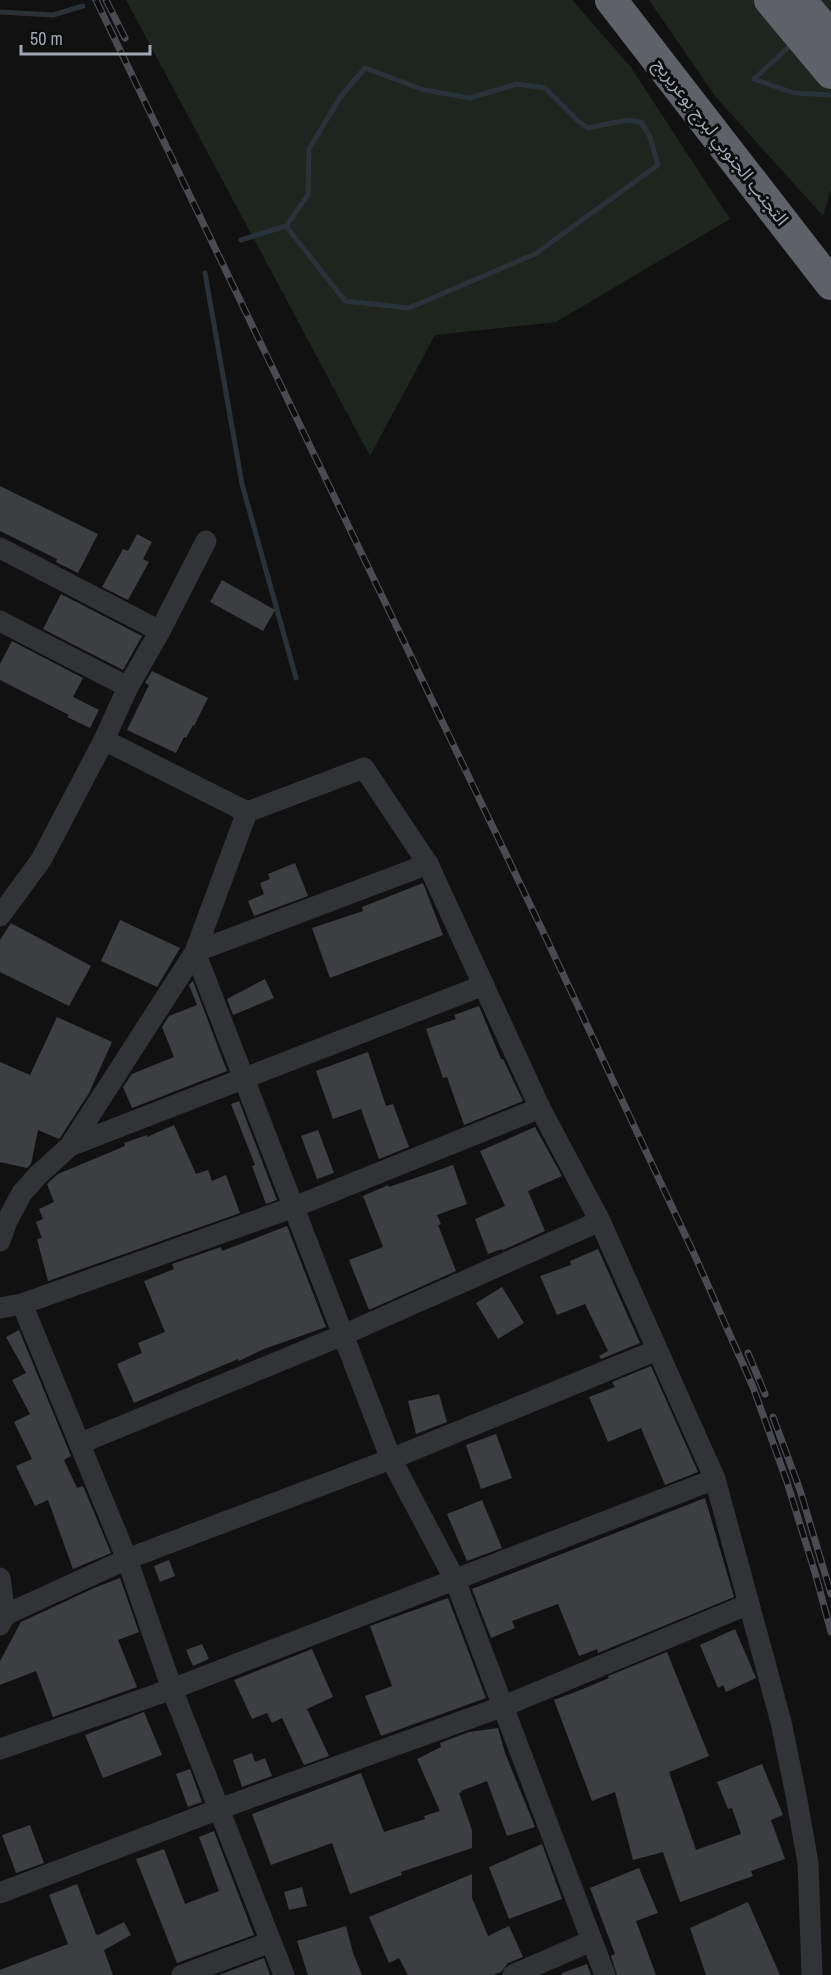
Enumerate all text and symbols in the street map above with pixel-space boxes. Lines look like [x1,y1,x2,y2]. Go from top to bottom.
scale bar [21,18,150,56]
text: 50 m [30,26,63,51]
street label: التجنب الجنوبي لبرج بوعريريج [647,53,795,231]

